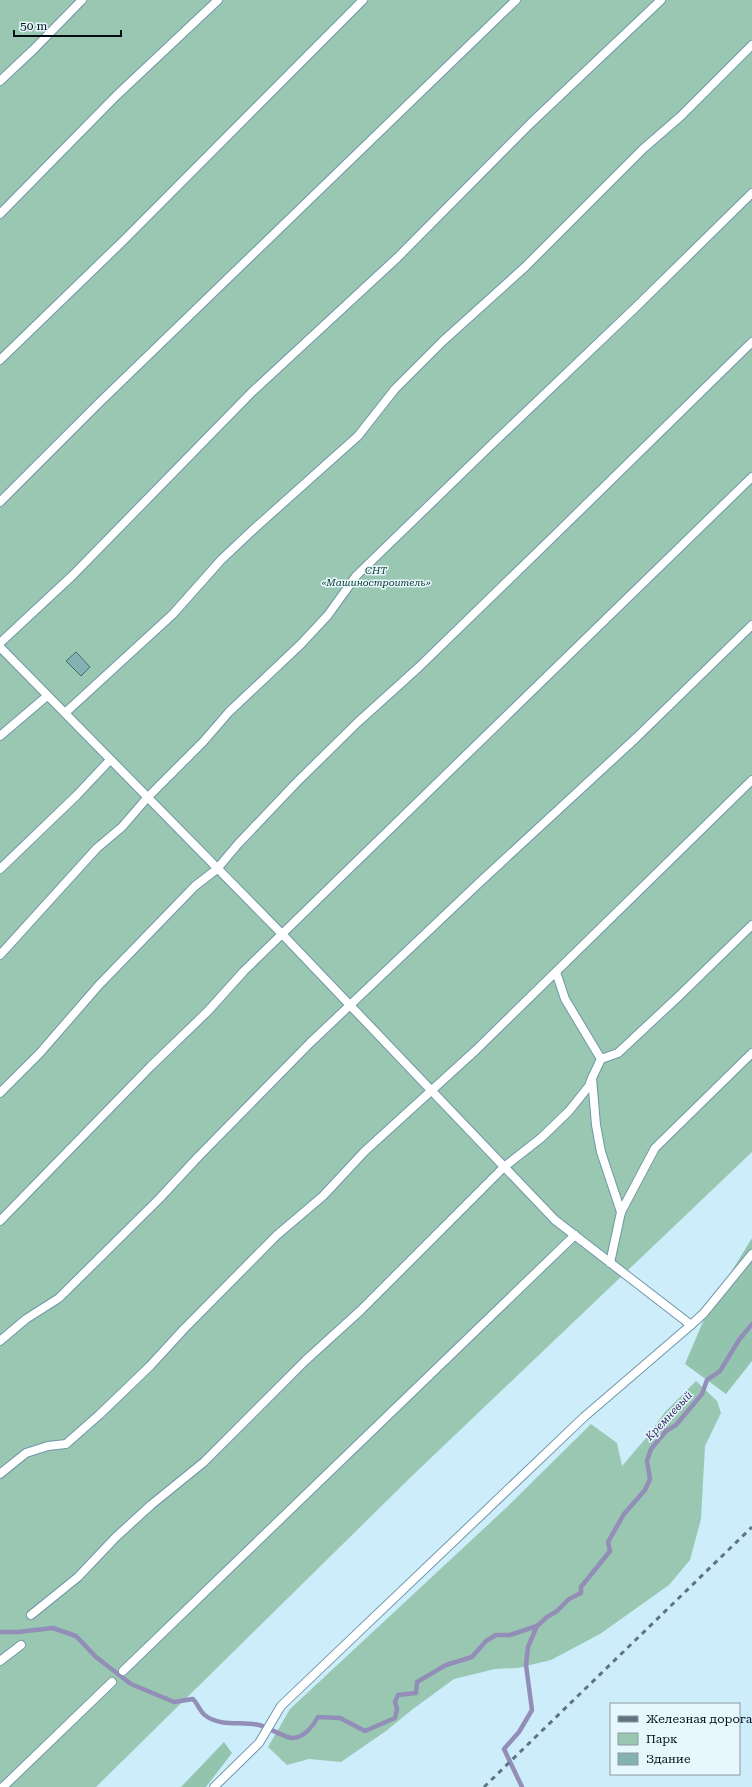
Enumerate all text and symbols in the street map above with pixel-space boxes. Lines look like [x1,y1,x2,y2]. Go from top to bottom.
scale bar [14,12,121,38]
text: 50 m [20,19,47,33]
park label: СНТ «Машиностроитель» [321,565,431,588]
water label: Кремневый [642,1389,695,1444]
legend [610,1703,740,1775]
text: Железная дорога [646,1712,752,1726]
text: Парк [646,1732,678,1746]
text: Здание [646,1752,691,1766]

